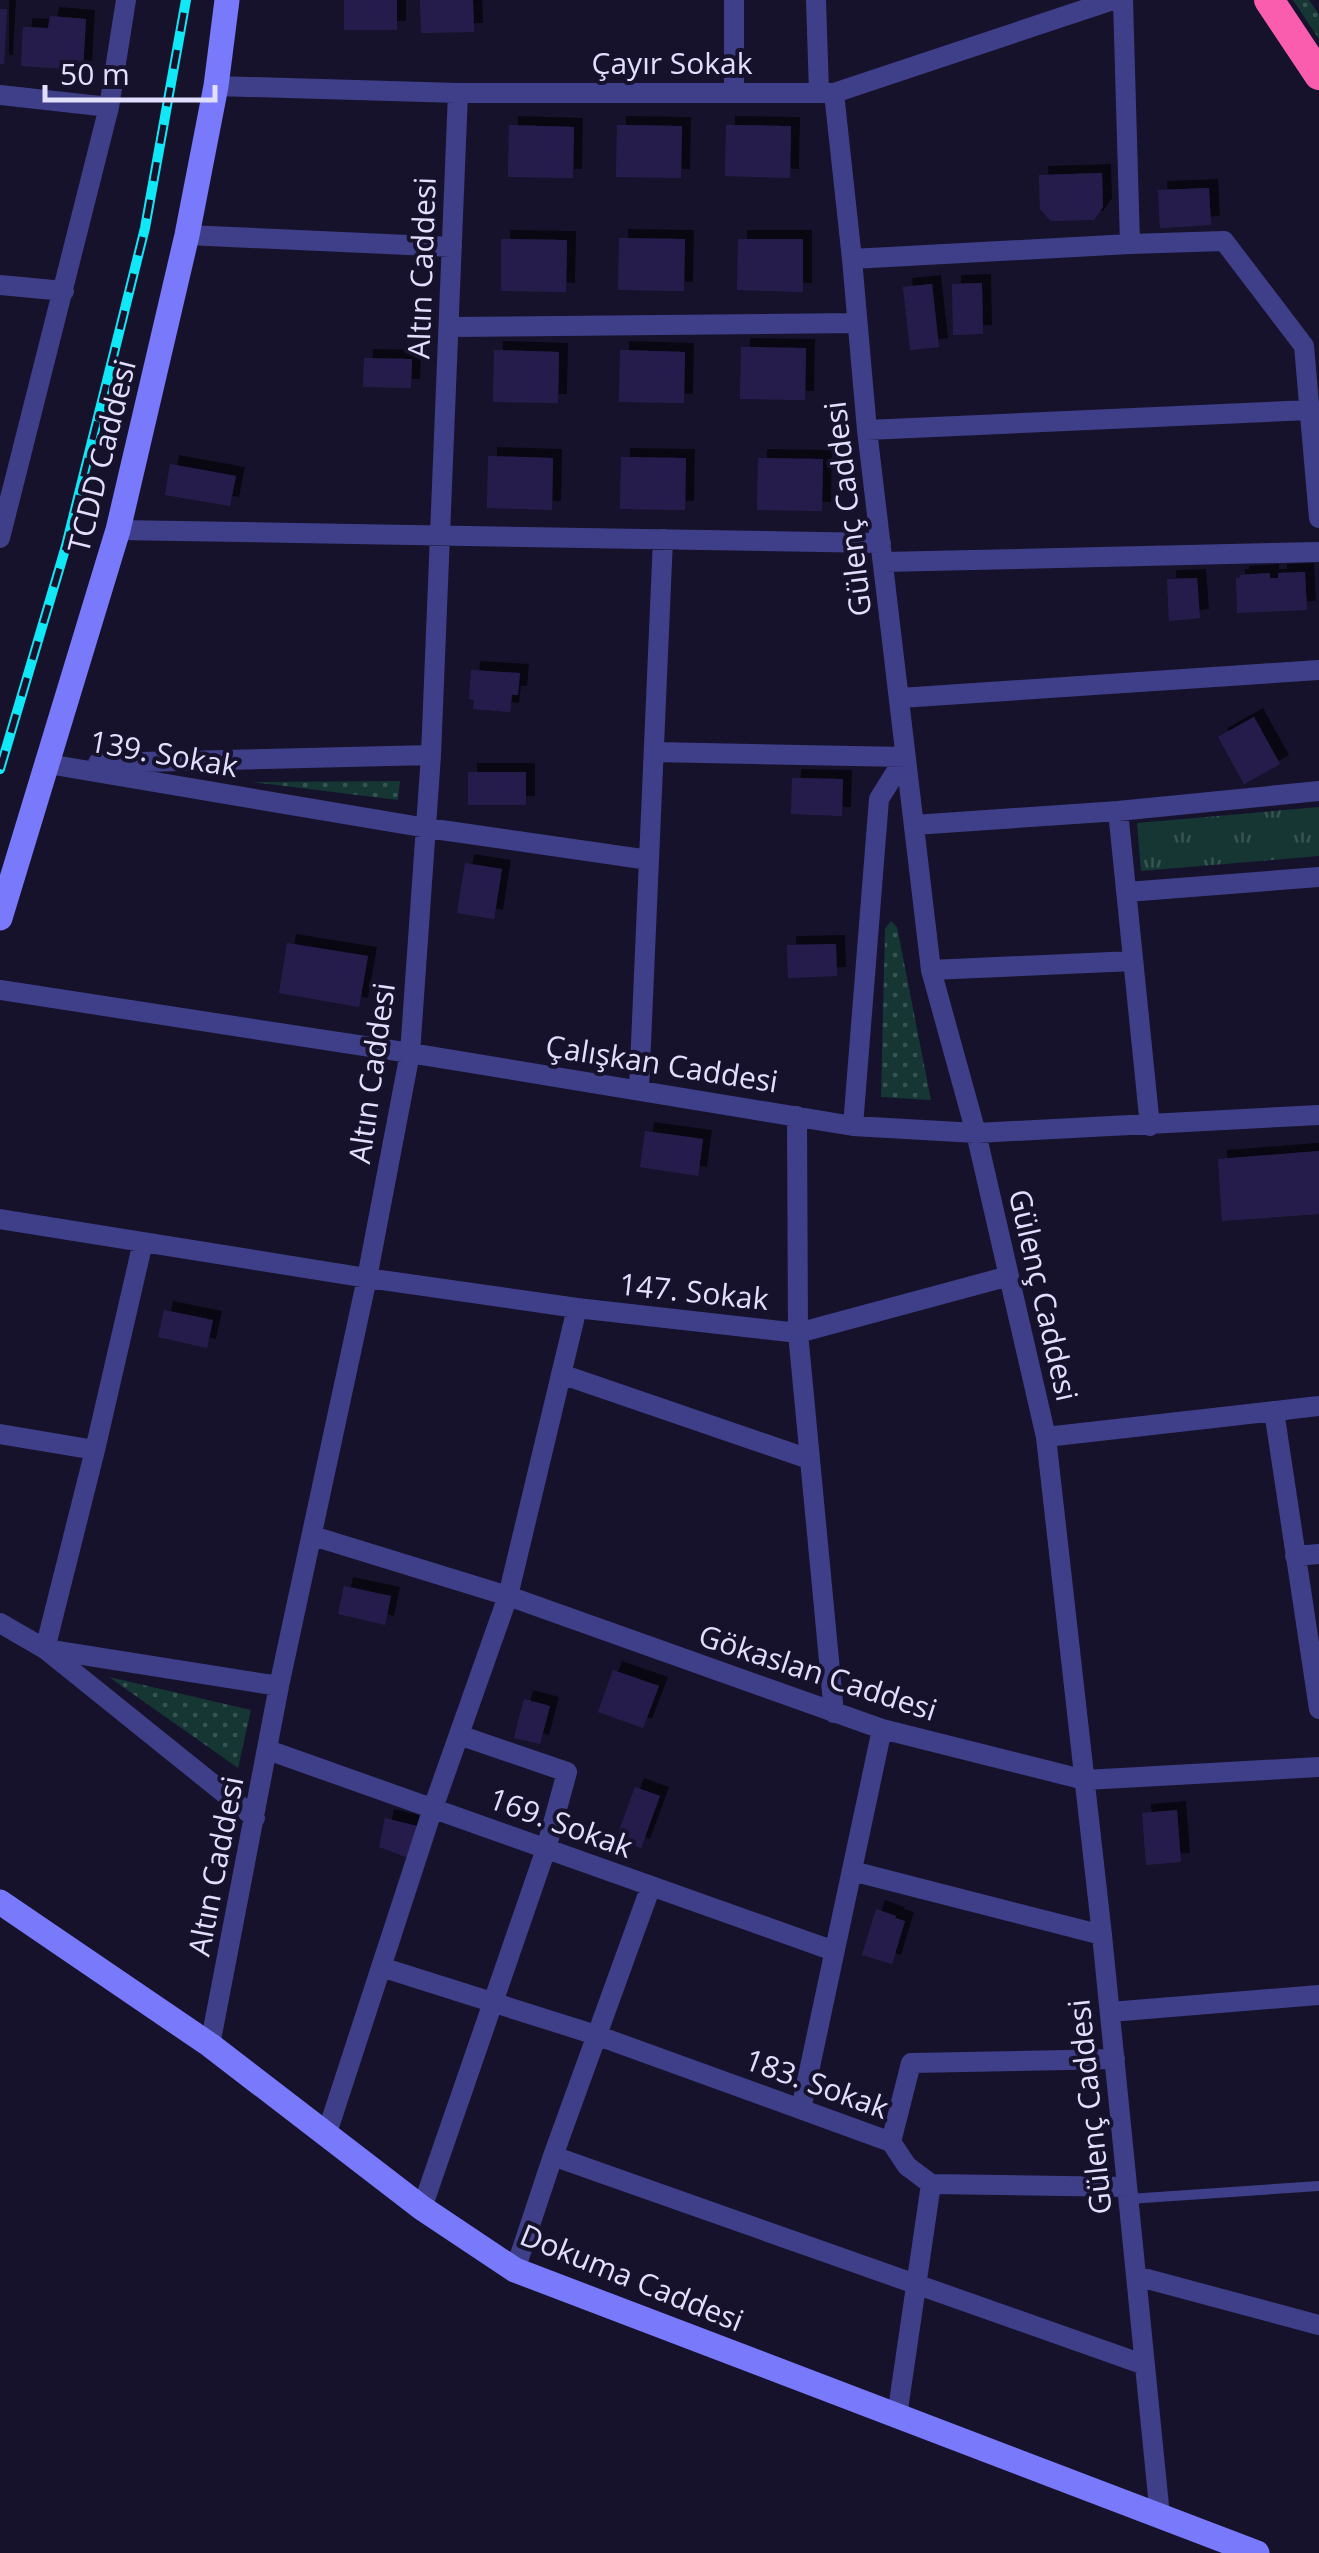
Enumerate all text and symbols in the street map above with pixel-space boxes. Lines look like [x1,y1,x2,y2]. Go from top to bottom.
scale bar [45,40,215,102]
street label: Çayır Sokak [592,42,753,83]
text: 50 m [60,53,130,94]
street label: Altın Caddesi [397,176,445,360]
street label: TCDD Caddesi [57,355,145,557]
street label: Gülenç Caddesi [813,399,881,619]
street label: 139. Sokak [87,720,242,786]
street label: Altın Caddesi [338,980,404,1166]
street label: Çalışkan Caddesi [543,1024,781,1102]
street label: Gülenç Caddesi [1000,1185,1088,1405]
street label: 147. Sokak [617,1263,771,1319]
street label: Gökaslan Caddesi [694,1614,942,1730]
street label: Altın Caddesi [178,1773,252,1959]
street label: 169. Sokak [484,1777,639,1867]
street label: Gülenç Caddesi [1057,1997,1121,2217]
street label: 183. Sokak [740,2038,895,2128]
street label: Dokuma Caddesi [514,2214,750,2340]

